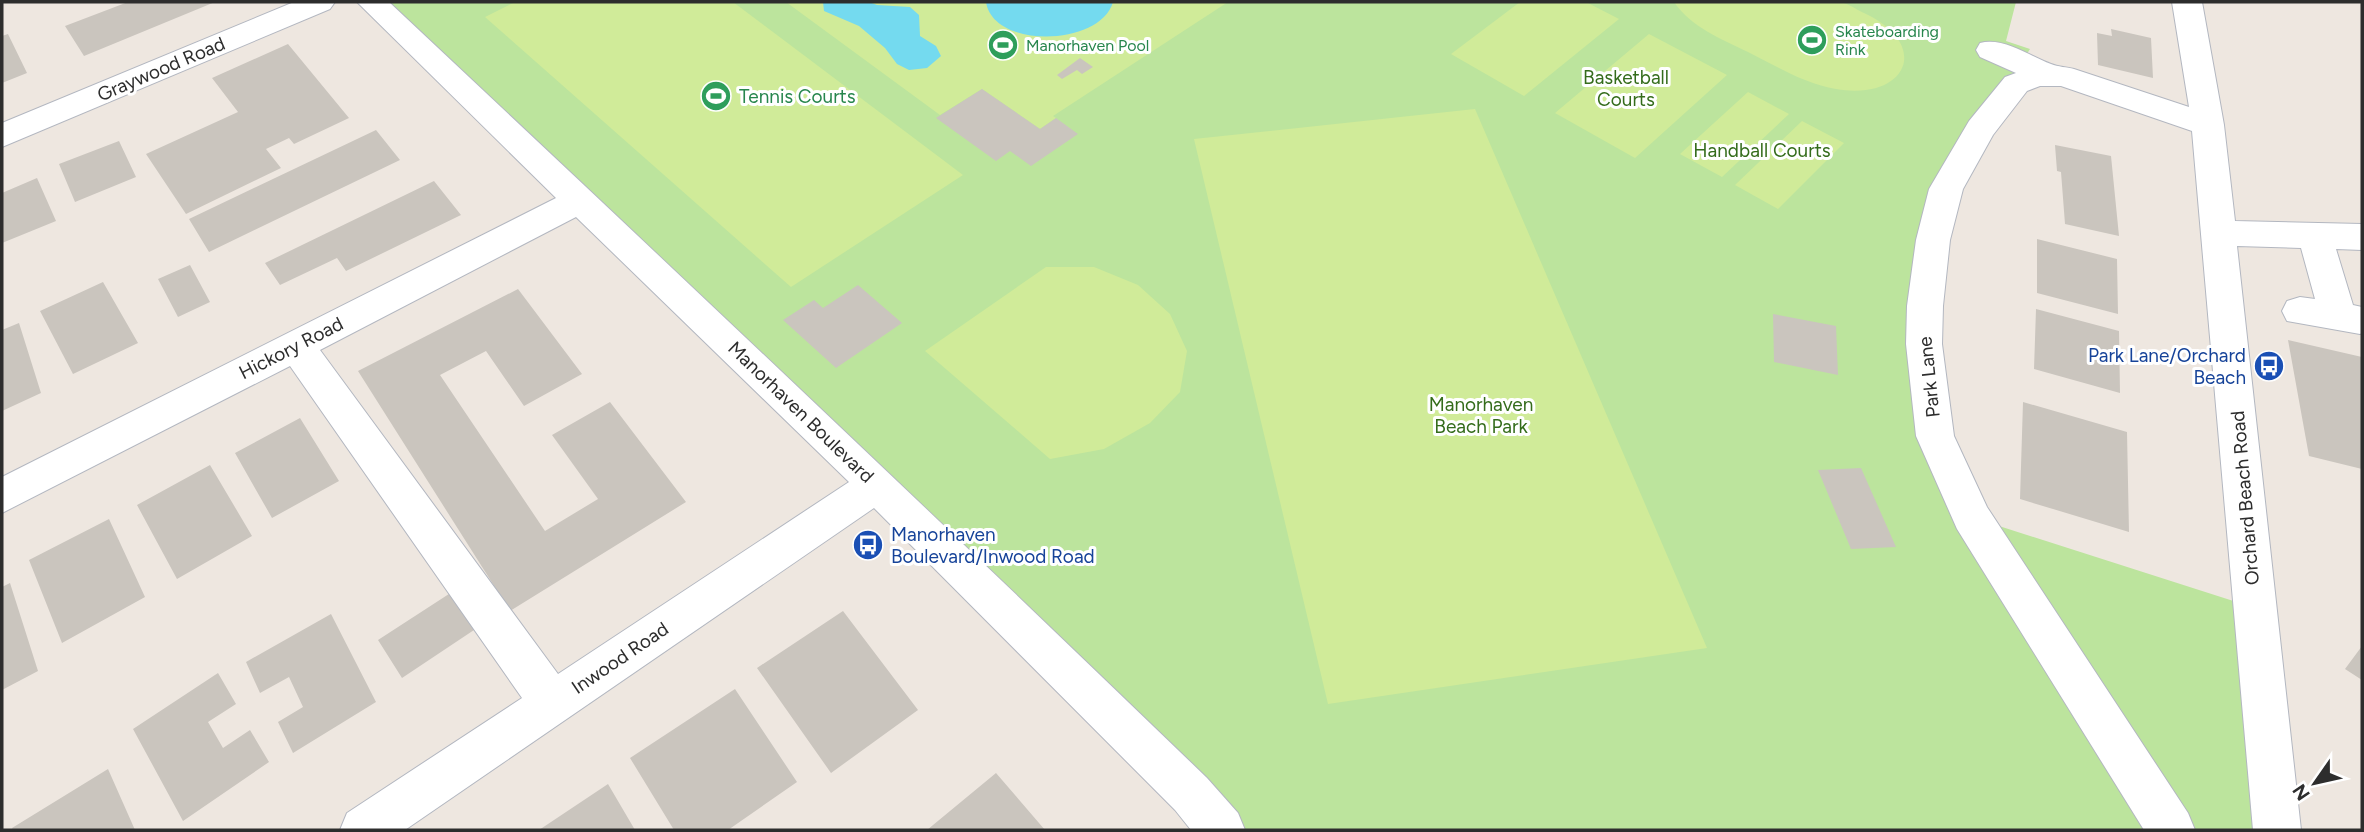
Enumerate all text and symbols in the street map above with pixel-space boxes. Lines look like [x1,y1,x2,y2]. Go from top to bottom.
place label: Skateboarding Rink [1835,22,1939,59]
sports icon: Skateboarding Rink [1795,23,1829,57]
sports icon: Manorhaven Pool [986,28,1020,62]
street label: Graywood Road [94,32,228,106]
place label: Manorhaven Pool [1026,36,1149,55]
park label: Basketball Courts [1583,66,1669,111]
sports icon: Tennis Courts [699,79,733,113]
place label: Tennis Courts [739,85,856,108]
park label: Handball Courts [1693,139,1831,162]
street label: Hickory Road [235,312,347,384]
street label: Park Lane [1913,335,1945,419]
street label: Manorhaven Boulevard [723,336,879,488]
place label: Park Lane/Orchard Beach [2088,344,2246,389]
bus stop icon: Park Lane/Orchard Beach [2252,349,2286,383]
park label: Manorhaven Beach Park [1429,393,1533,438]
street label: Orchard Beach Road [2226,410,2264,586]
place label: Manorhaven Boulevard/Inwood Road [891,523,1095,568]
bus stop icon: Manorhaven Boulevard/Inwood Road [851,528,885,562]
street label: Inwood Road [567,617,673,699]
north arrow [2280,748,2350,818]
text: N [2288,780,2315,805]

